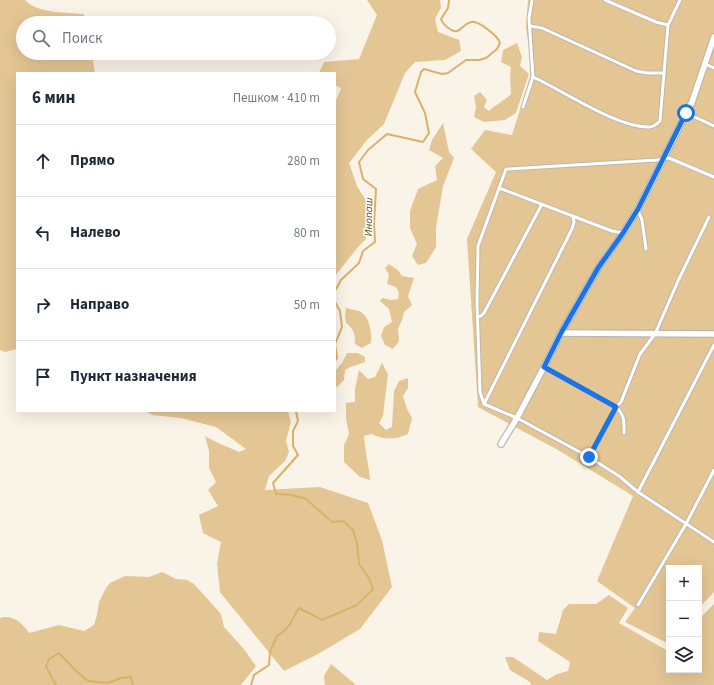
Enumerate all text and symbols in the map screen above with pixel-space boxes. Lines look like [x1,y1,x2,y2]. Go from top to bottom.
search box [16,16,336,60]
icon: search [30,27,52,49]
text: Поиск [62,28,103,49]
text: 6 мин [32,86,75,110]
text: Пешком · 410 m [233,89,320,107]
route start [677,104,695,122]
icon: ahead [32,150,54,172]
text: Прямо [70,150,115,171]
text: 280 m [287,152,320,170]
water label: Инопаш [361,197,376,237]
icon: left [32,222,54,244]
text: Налево [70,222,121,243]
text: 80 m [294,224,320,242]
icon: right [32,294,54,316]
text: Направо [70,294,129,315]
text: 50 m [294,296,320,314]
icon: arrive [32,366,54,388]
text: Пункт назначения [70,366,197,387]
route end [580,448,598,466]
map controls [666,565,702,673]
button: + [666,565,702,601]
button: − [666,601,702,637]
button: layers [666,637,702,673]

